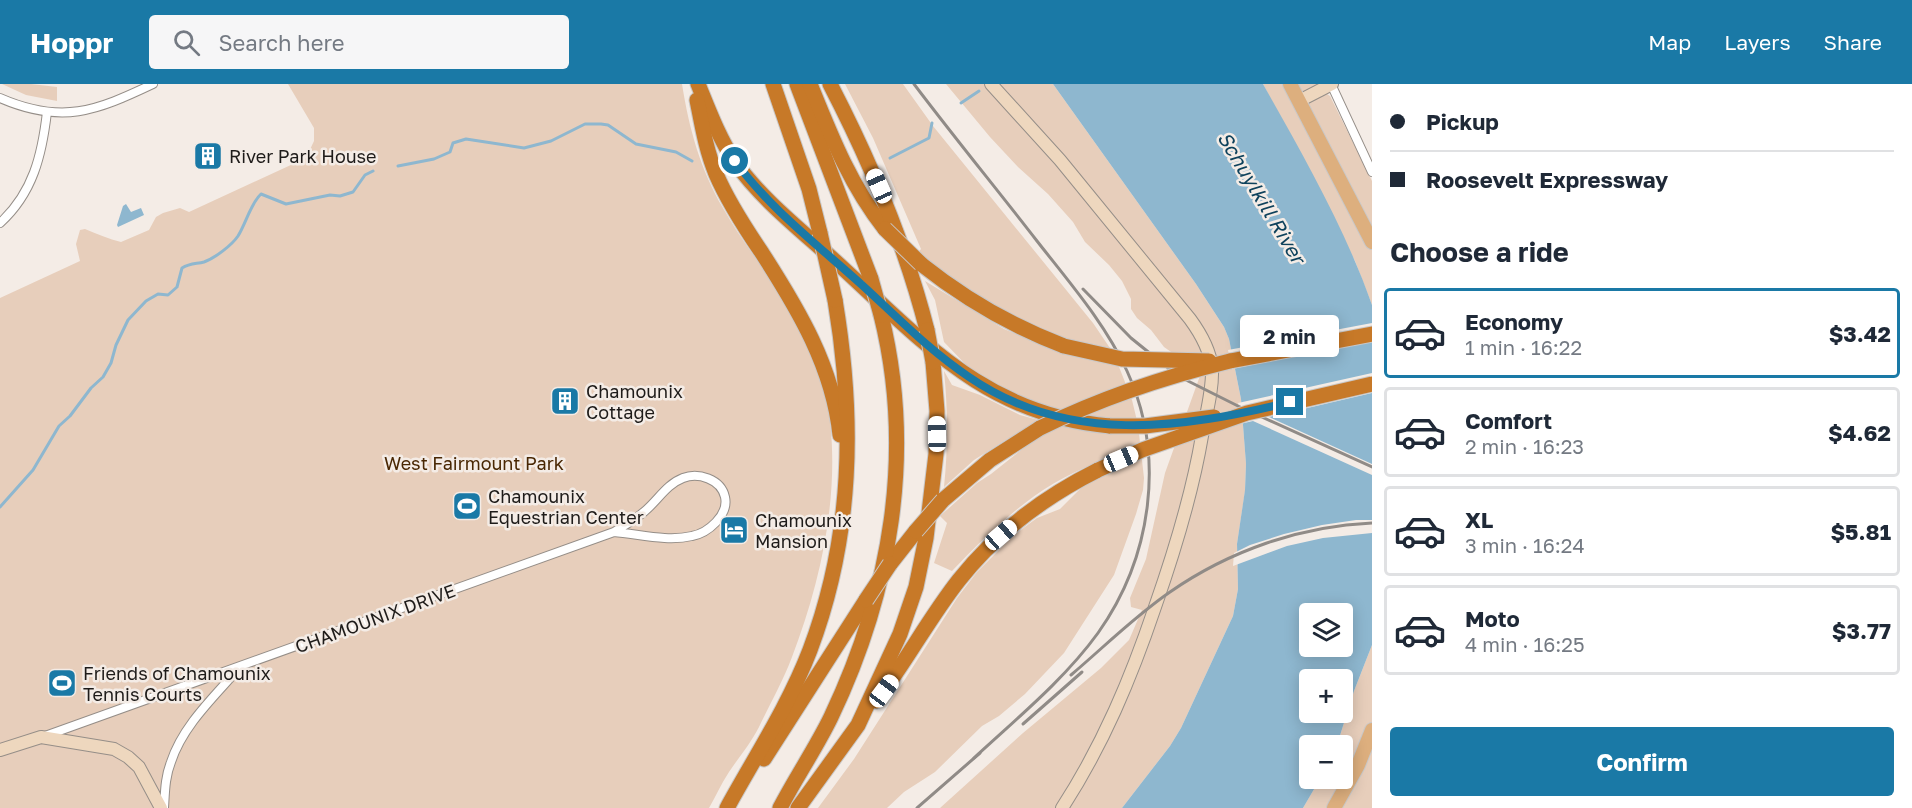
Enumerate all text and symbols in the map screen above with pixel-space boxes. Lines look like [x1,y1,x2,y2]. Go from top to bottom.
search box [149,15,569,69]
text: Hoppr [30,26,113,59]
icon: search [170,26,203,59]
text: Search here [218,29,345,56]
text: Map [1648,29,1691,55]
text: Layers [1724,29,1791,55]
text: Share [1824,29,1882,55]
text: Pickup [1426,108,1499,135]
water label: Schuylkill River [1212,127,1312,270]
building icon: River Park House [192,140,224,172]
place label: River Park House [229,145,377,167]
route start [721,147,748,174]
car [863,166,895,206]
text: Roosevelt Expressway [1426,166,1668,193]
text: Choose a ride [1390,236,1569,268]
icon: car [1393,306,1447,360]
text: Economy [1465,308,1563,335]
callout: 2 min [1240,315,1340,357]
text: $3.42 [1829,320,1891,347]
text: 2 min [1263,324,1316,348]
text: 1 min · 16:22 [1465,335,1582,359]
place label: Chamounix Cottage [586,380,683,423]
building icon: Chamounix Cottage [549,385,581,417]
route end [1276,388,1303,415]
icon: car [1393,405,1447,459]
text: Comfort [1465,407,1552,434]
car [928,416,946,452]
text: $4.62 [1828,419,1891,446]
text: 2 min · 16:23 [1465,434,1584,458]
car [1101,444,1141,474]
park label: West Fairmount Park [384,452,564,474]
place label: Chamounix Equestrian Center [488,485,644,528]
sports icon: Chamounix Equestrian Center [451,490,483,522]
icon: car [1393,504,1447,558]
text: XL [1465,506,1493,533]
place label: Chamounix Mansion [755,509,852,552]
hotel icon: Chamounix Mansion [718,514,750,546]
car [982,516,1020,554]
text: $5.81 [1830,518,1891,545]
text: 3 min · 16:24 [1465,533,1585,557]
street label: CHAMOUNIX DRIVE [292,579,458,657]
map controls [1299,603,1353,789]
button: layers [1299,603,1353,657]
icon: car [1393,603,1447,657]
text: Moto [1465,605,1520,632]
text: $3.77 [1832,617,1891,644]
text: 4 min · 16:25 [1465,632,1585,656]
place label: Friends of Chamounix Tennis Courts [83,662,271,705]
sports icon: Friends of Chamounix Tennis Courts [46,667,78,699]
button: + [1299,669,1353,723]
car [866,671,902,711]
button: Confirm [1390,727,1894,796]
button: − [1299,735,1353,789]

